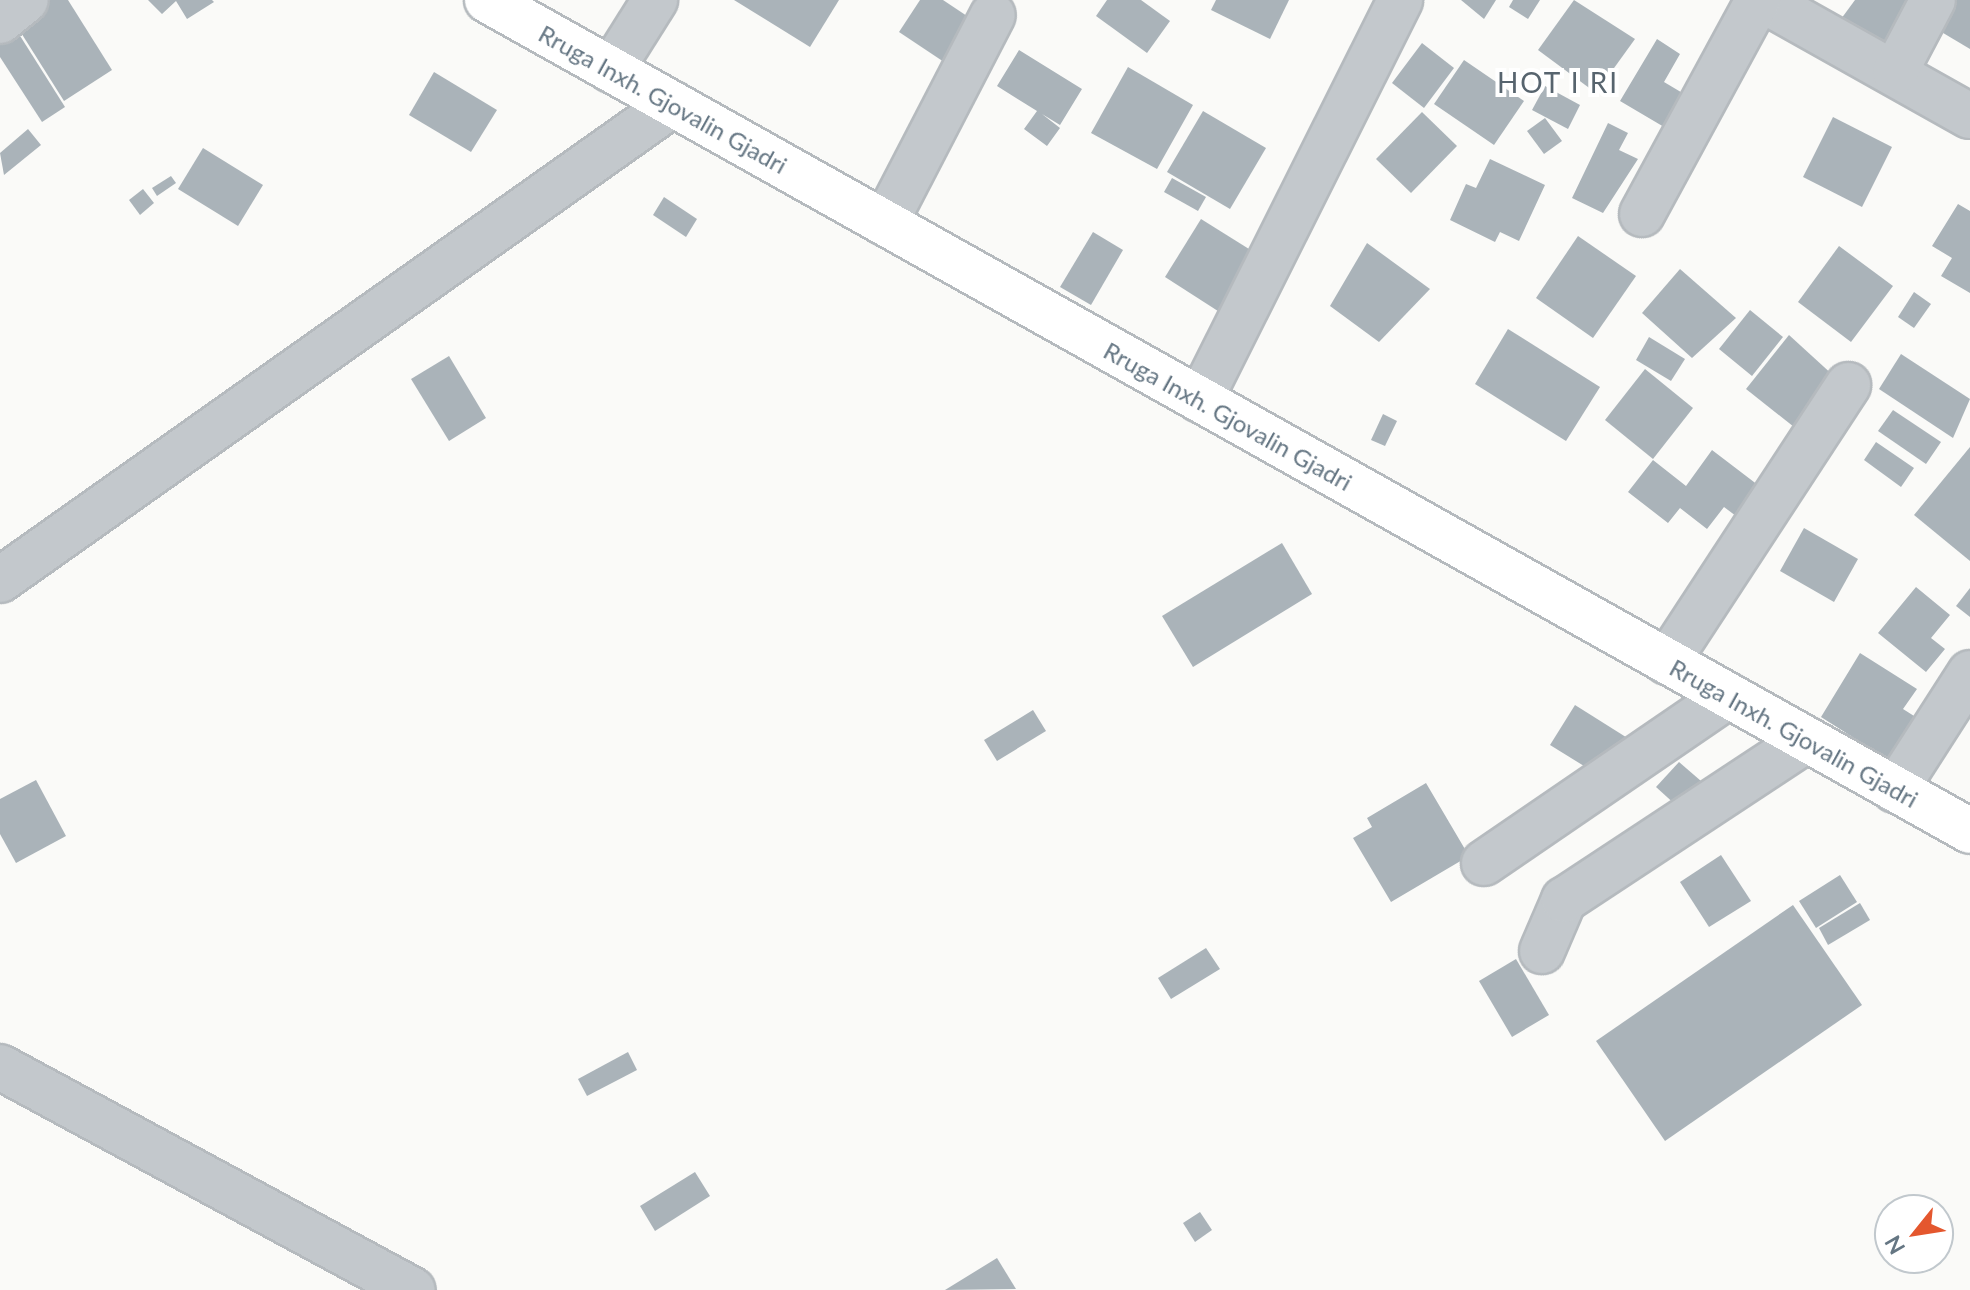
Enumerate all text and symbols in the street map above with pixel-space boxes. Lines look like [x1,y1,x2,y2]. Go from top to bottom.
street label: Rruga Inxh. Gjovalin Gjadri [534,19,792,179]
district label: HOT I RI [1497,65,1619,99]
street label: Rruga Inxh. Gjovalin Gjadri [1099,336,1357,496]
street label: Rruga Inxh. Gjovalin Gjadri [1665,653,1923,813]
north arrow [1874,1194,1954,1274]
text: N [1879,1231,1910,1259]

